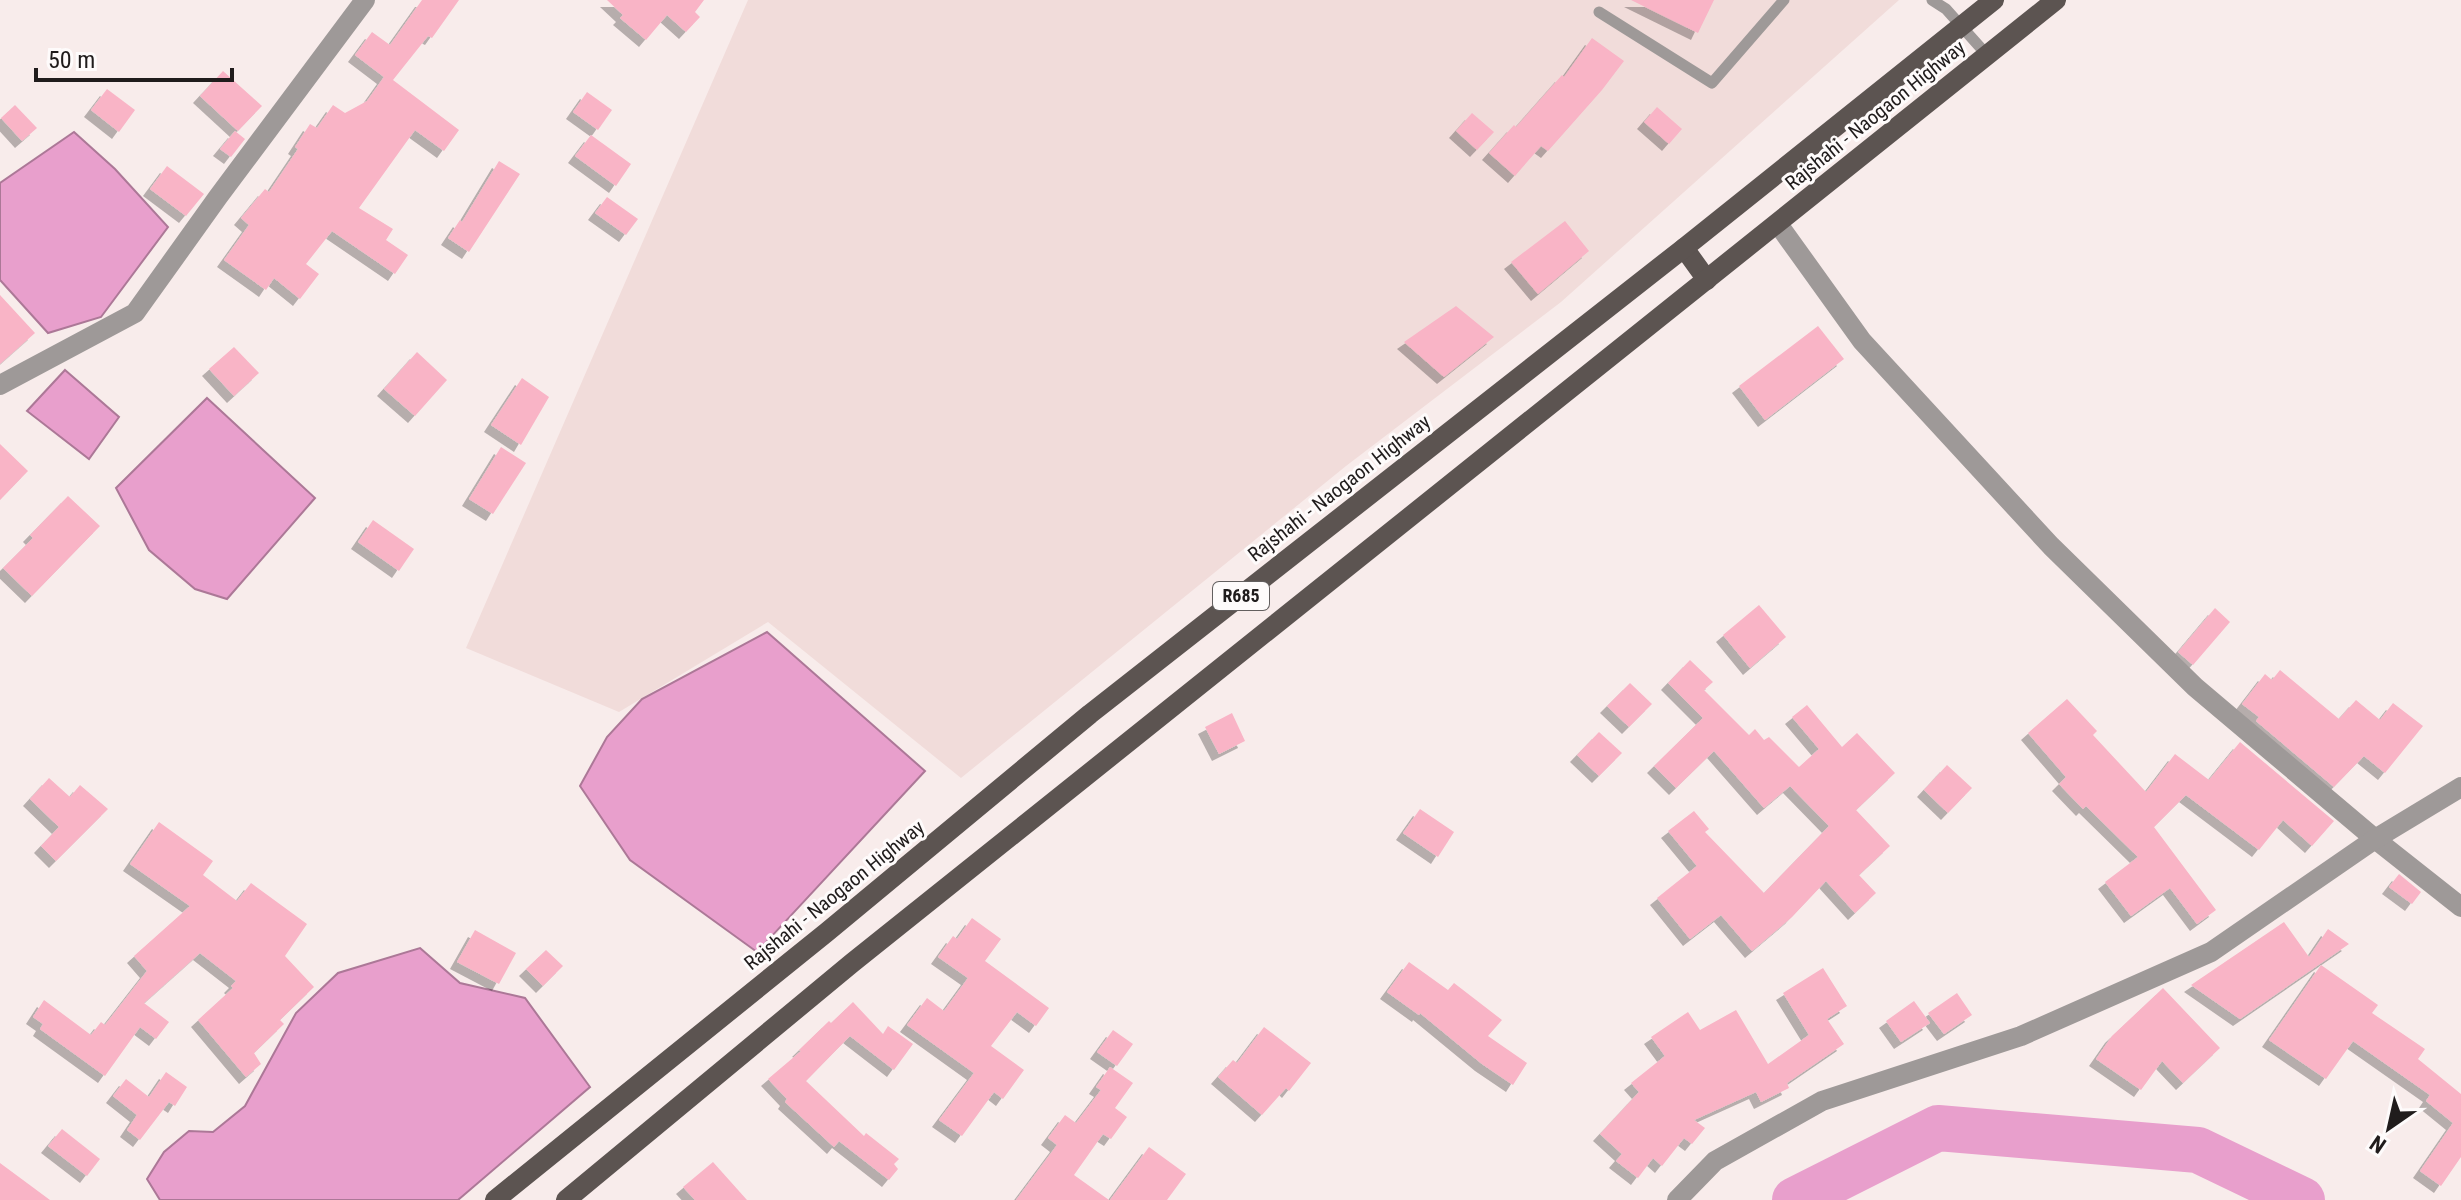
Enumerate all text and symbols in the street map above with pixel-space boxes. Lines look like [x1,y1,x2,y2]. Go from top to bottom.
scale bar [36,32,232,82]
street label: Rajshahi - Naogaon Highway [1780,35,1970,195]
text: 50 m [48,46,95,74]
street label: Rajshahi - Naogaon Highway [1243,409,1435,567]
road number: R685 [1213,582,1269,610]
street label: Rajshahi - Naogaon Highway [739,815,929,975]
north arrow [2349,1088,2429,1168]
text: N [2366,1130,2391,1158]

